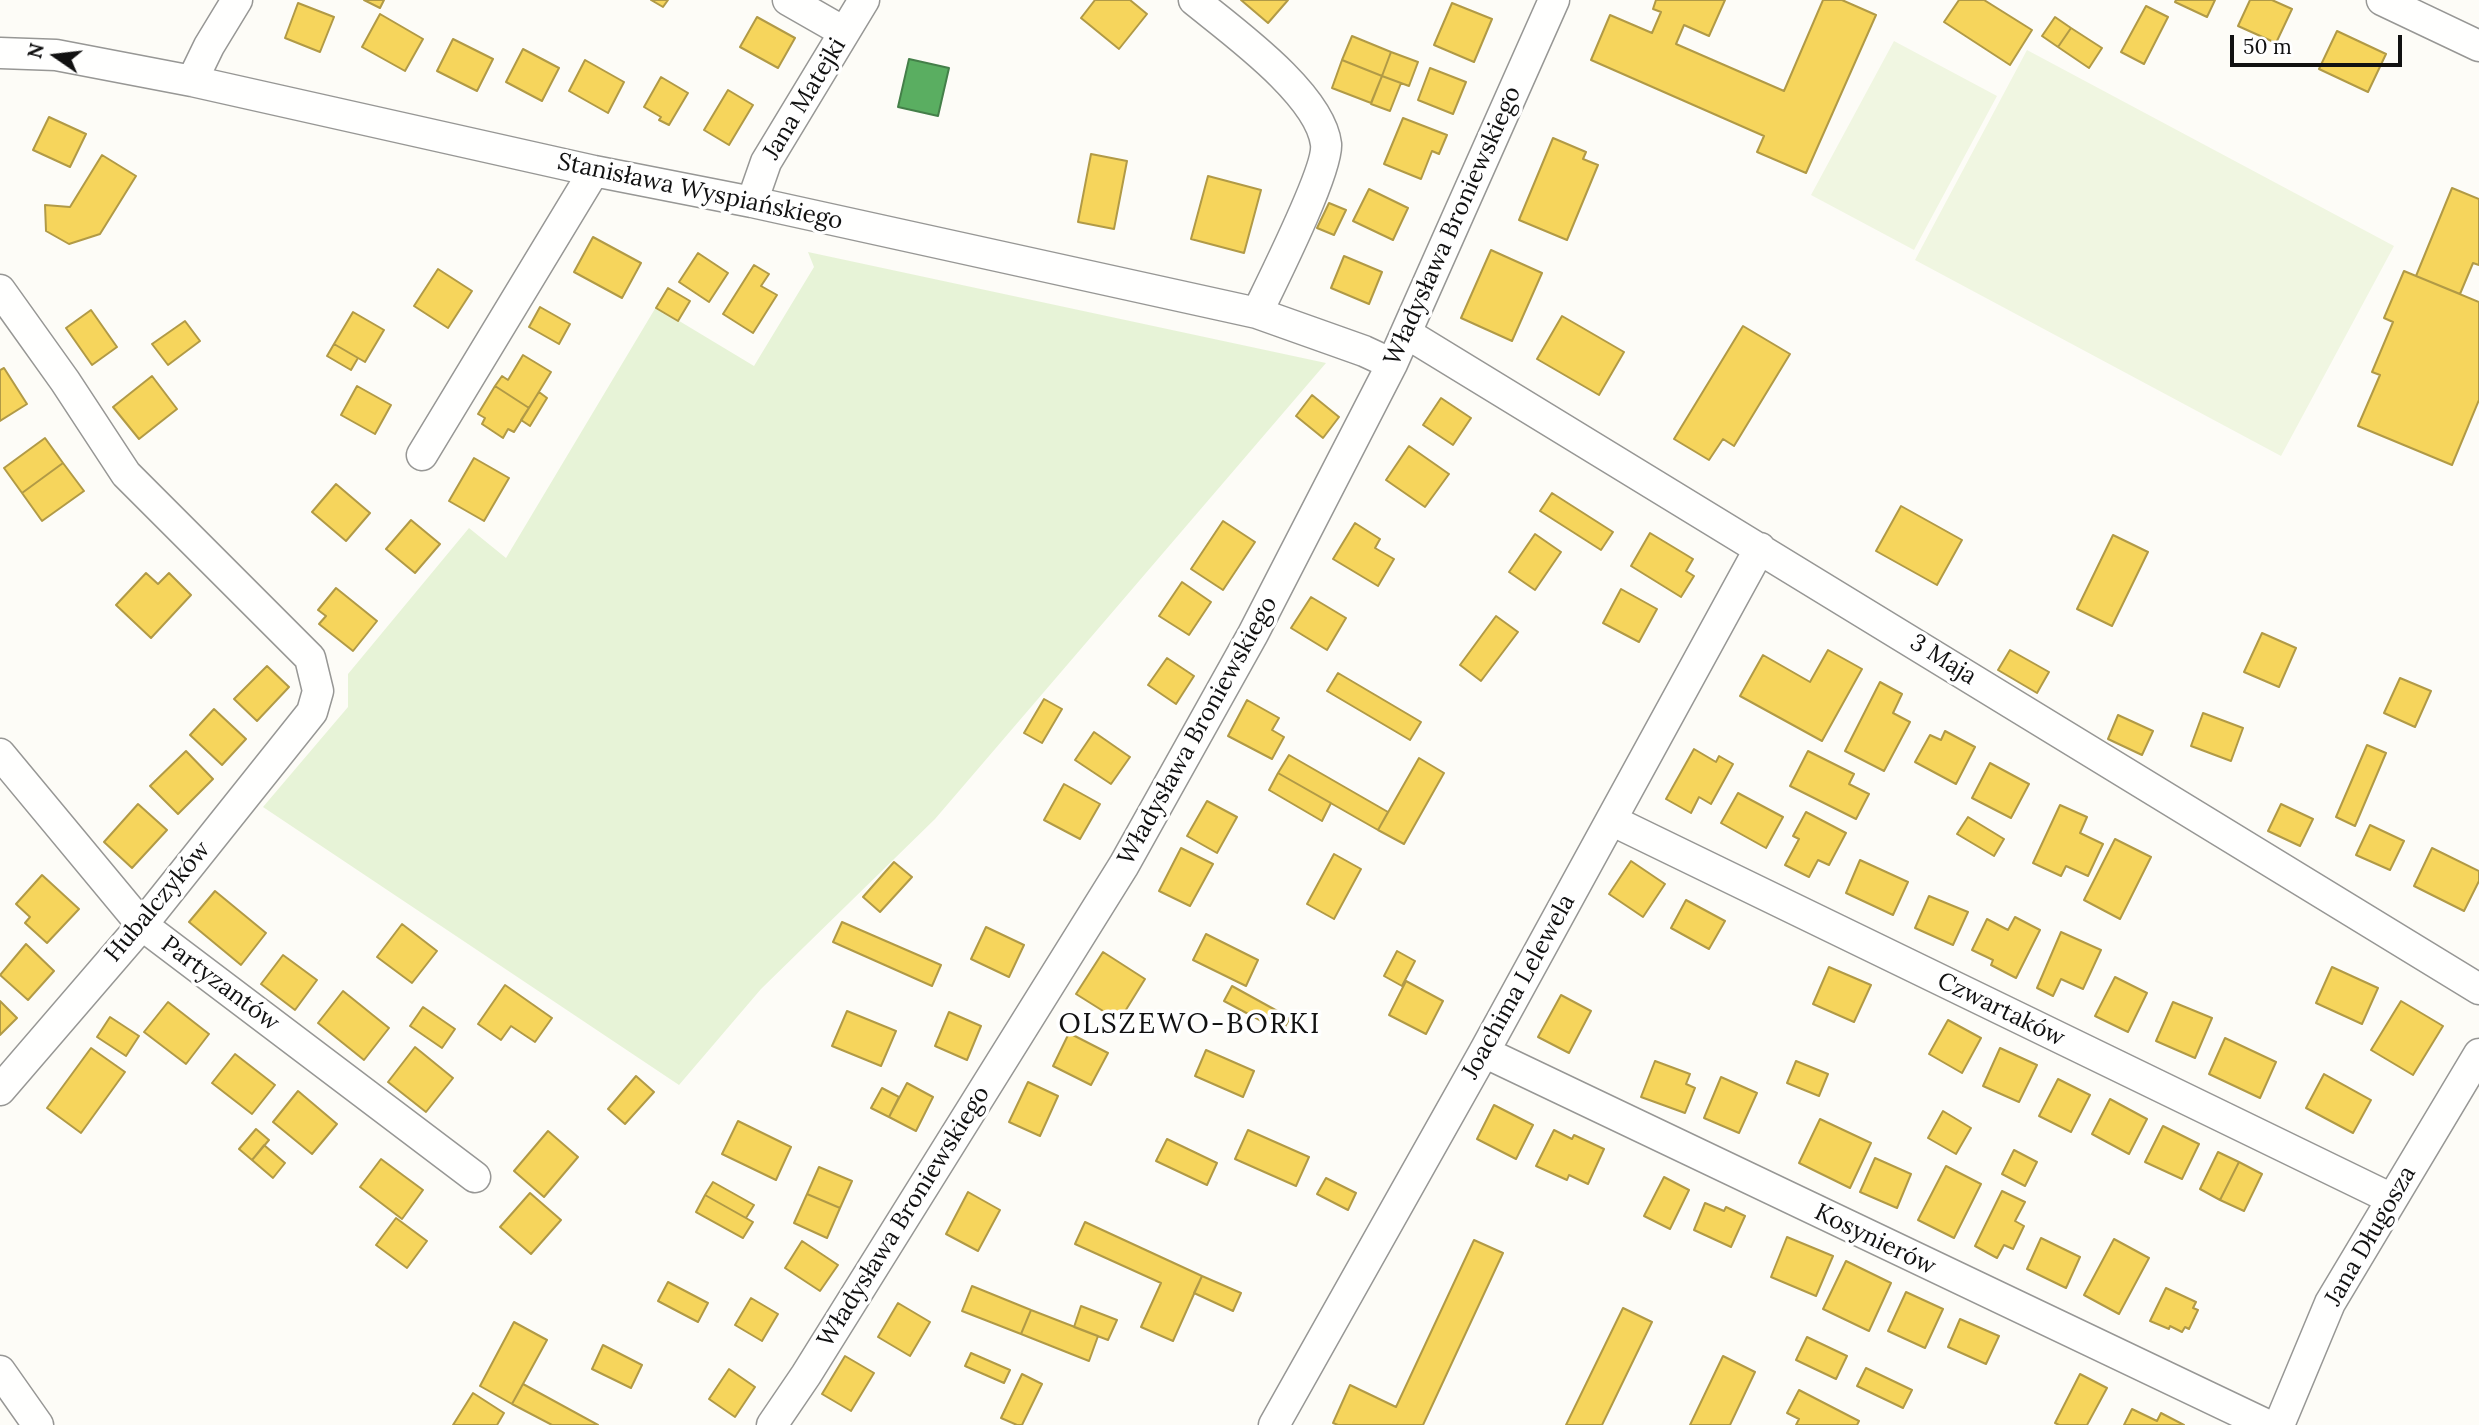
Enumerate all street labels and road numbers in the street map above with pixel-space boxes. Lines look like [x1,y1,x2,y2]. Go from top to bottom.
street label: Jana Matejki [757,33,853,165]
street label: Władysława Broniewskiego [1378,82,1528,370]
street label: Stanisława Wyspiańskiego [555,148,845,236]
street label: Władysława Broniewskiego [1112,592,1284,870]
street label: 3 Maja [1905,629,1981,691]
street label: Hubalczyków [99,836,217,968]
street label: Joachima Lelewela [1456,890,1582,1084]
street label: Partyzantów [155,930,285,1038]
street label: Czwartaków [1933,967,2069,1053]
street label: Władysława Broniewskiego [812,1081,996,1353]
street label: Jana Długosza [2319,1161,2423,1311]
street label: Kosynierów [1810,1198,1940,1282]

